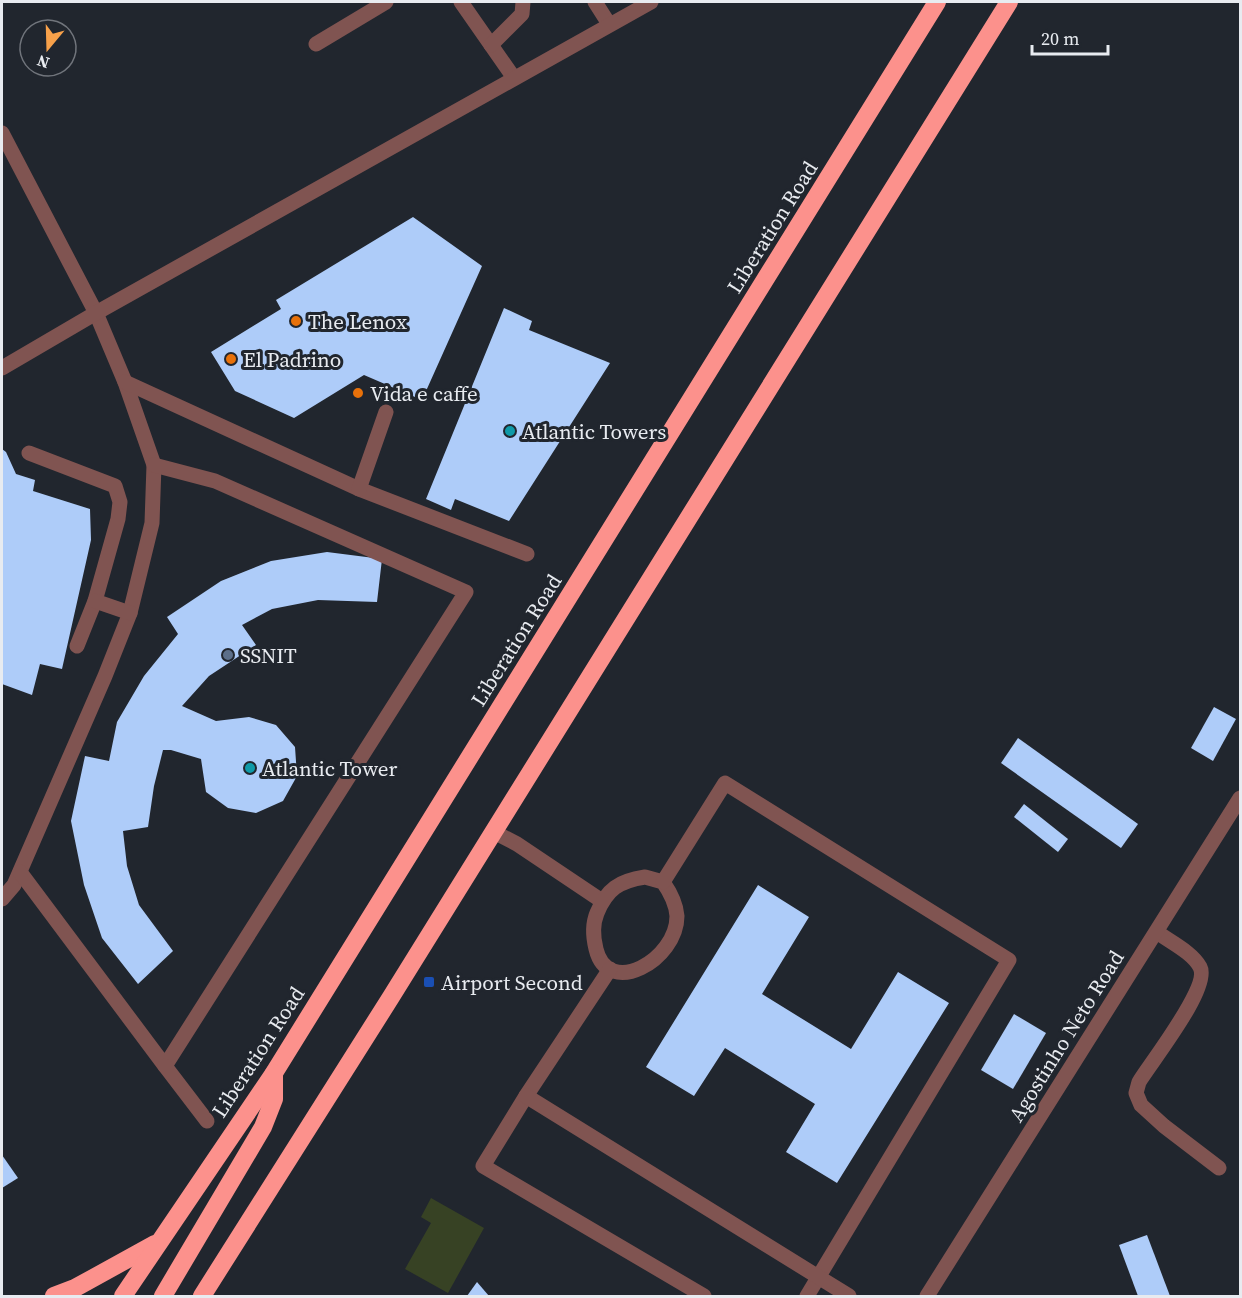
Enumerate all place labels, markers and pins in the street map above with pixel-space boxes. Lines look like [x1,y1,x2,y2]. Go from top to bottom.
place label: The Lenox [308,307,407,336]
marker: The Lenox [289,314,303,328]
place label: El Padrino [243,345,341,374]
marker: El Padrino [224,352,238,366]
place label: Vida e caffe [370,379,478,408]
marker: Vida e caffe [351,386,365,400]
place label: Atlantic Towers [522,417,666,446]
marker: Atlantic Towers [503,424,517,438]
place label: SSNIT [240,641,297,670]
marker: SSNIT [221,648,235,662]
place label: Atlantic Tower [262,754,397,783]
marker: Atlantic Tower [243,761,257,775]
place label: Airport Second [441,968,583,997]
marker: Airport Second [422,975,436,989]

